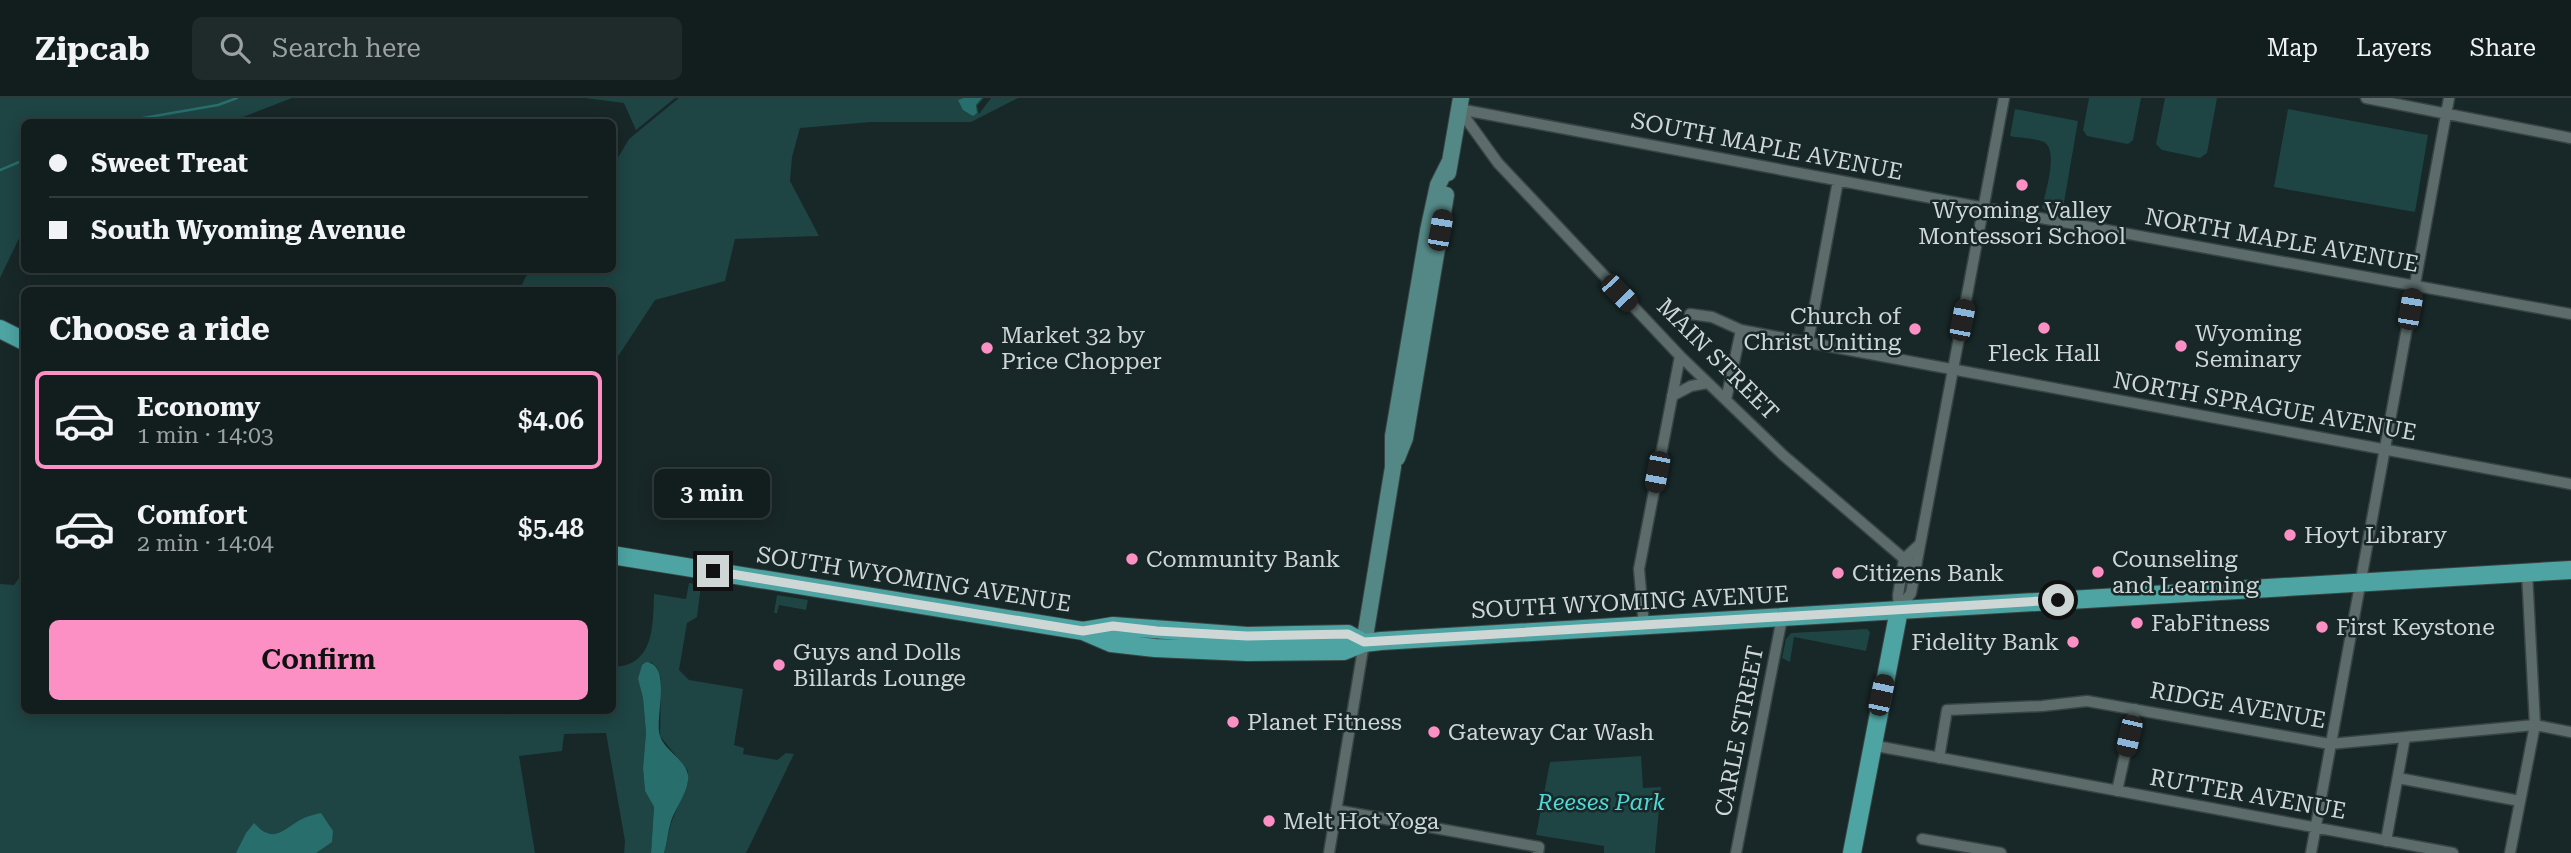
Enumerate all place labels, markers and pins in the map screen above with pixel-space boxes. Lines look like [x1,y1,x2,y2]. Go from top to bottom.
marker: Wyoming Valley Montessori School [2014,177,2030,193]
place label: Wyoming Valley Montessori School [1918,197,2126,250]
place label: Church of Christ Uniting [1743,303,1902,356]
marker: Fleck Hall [2036,320,2052,336]
place label: Wyoming Seminary [2195,320,2302,373]
marker: Church of Christ Uniting [1907,321,1923,337]
place label: Market 32 by Price Chopper [1001,322,1162,375]
marker: Wyoming Seminary [2173,338,2189,354]
marker: Market 32 by Price Chopper [979,340,995,356]
place label: Fleck Hall [1988,340,2100,367]
place label: Hoyt Library [2304,522,2447,549]
marker: Hoyt Library [2282,527,2298,543]
place label: Community Bank [1146,546,1340,573]
place label: Counseling and Learning [2112,546,2259,599]
marker: Community Bank [1124,551,1140,567]
place label: Citizens Bank [1852,560,2004,587]
marker: Counseling and Learning [2090,564,2106,580]
marker: Citizens Bank [1830,565,1846,581]
place label: FabFitness [2151,610,2270,637]
place label: First Keystone [2336,614,2495,641]
marker: FabFitness [2129,615,2145,631]
marker: First Keystone [2314,619,2330,635]
place label: Fidelity Bank [1911,629,2059,656]
marker: Fidelity Bank [2065,634,2081,650]
place label: Guys and Dolls Billards Lounge [793,639,966,692]
marker: Guys and Dolls Billards Lounge [771,657,787,673]
place label: Planet Fitness [1247,709,1402,736]
marker: Planet Fitness [1225,714,1241,730]
place label: Gateway Car Wash [1448,719,1654,746]
marker: Gateway Car Wash [1426,724,1442,740]
place label: Melt Hot Yoga [1283,808,1440,835]
marker: Melt Hot Yoga [1261,813,1277,829]

